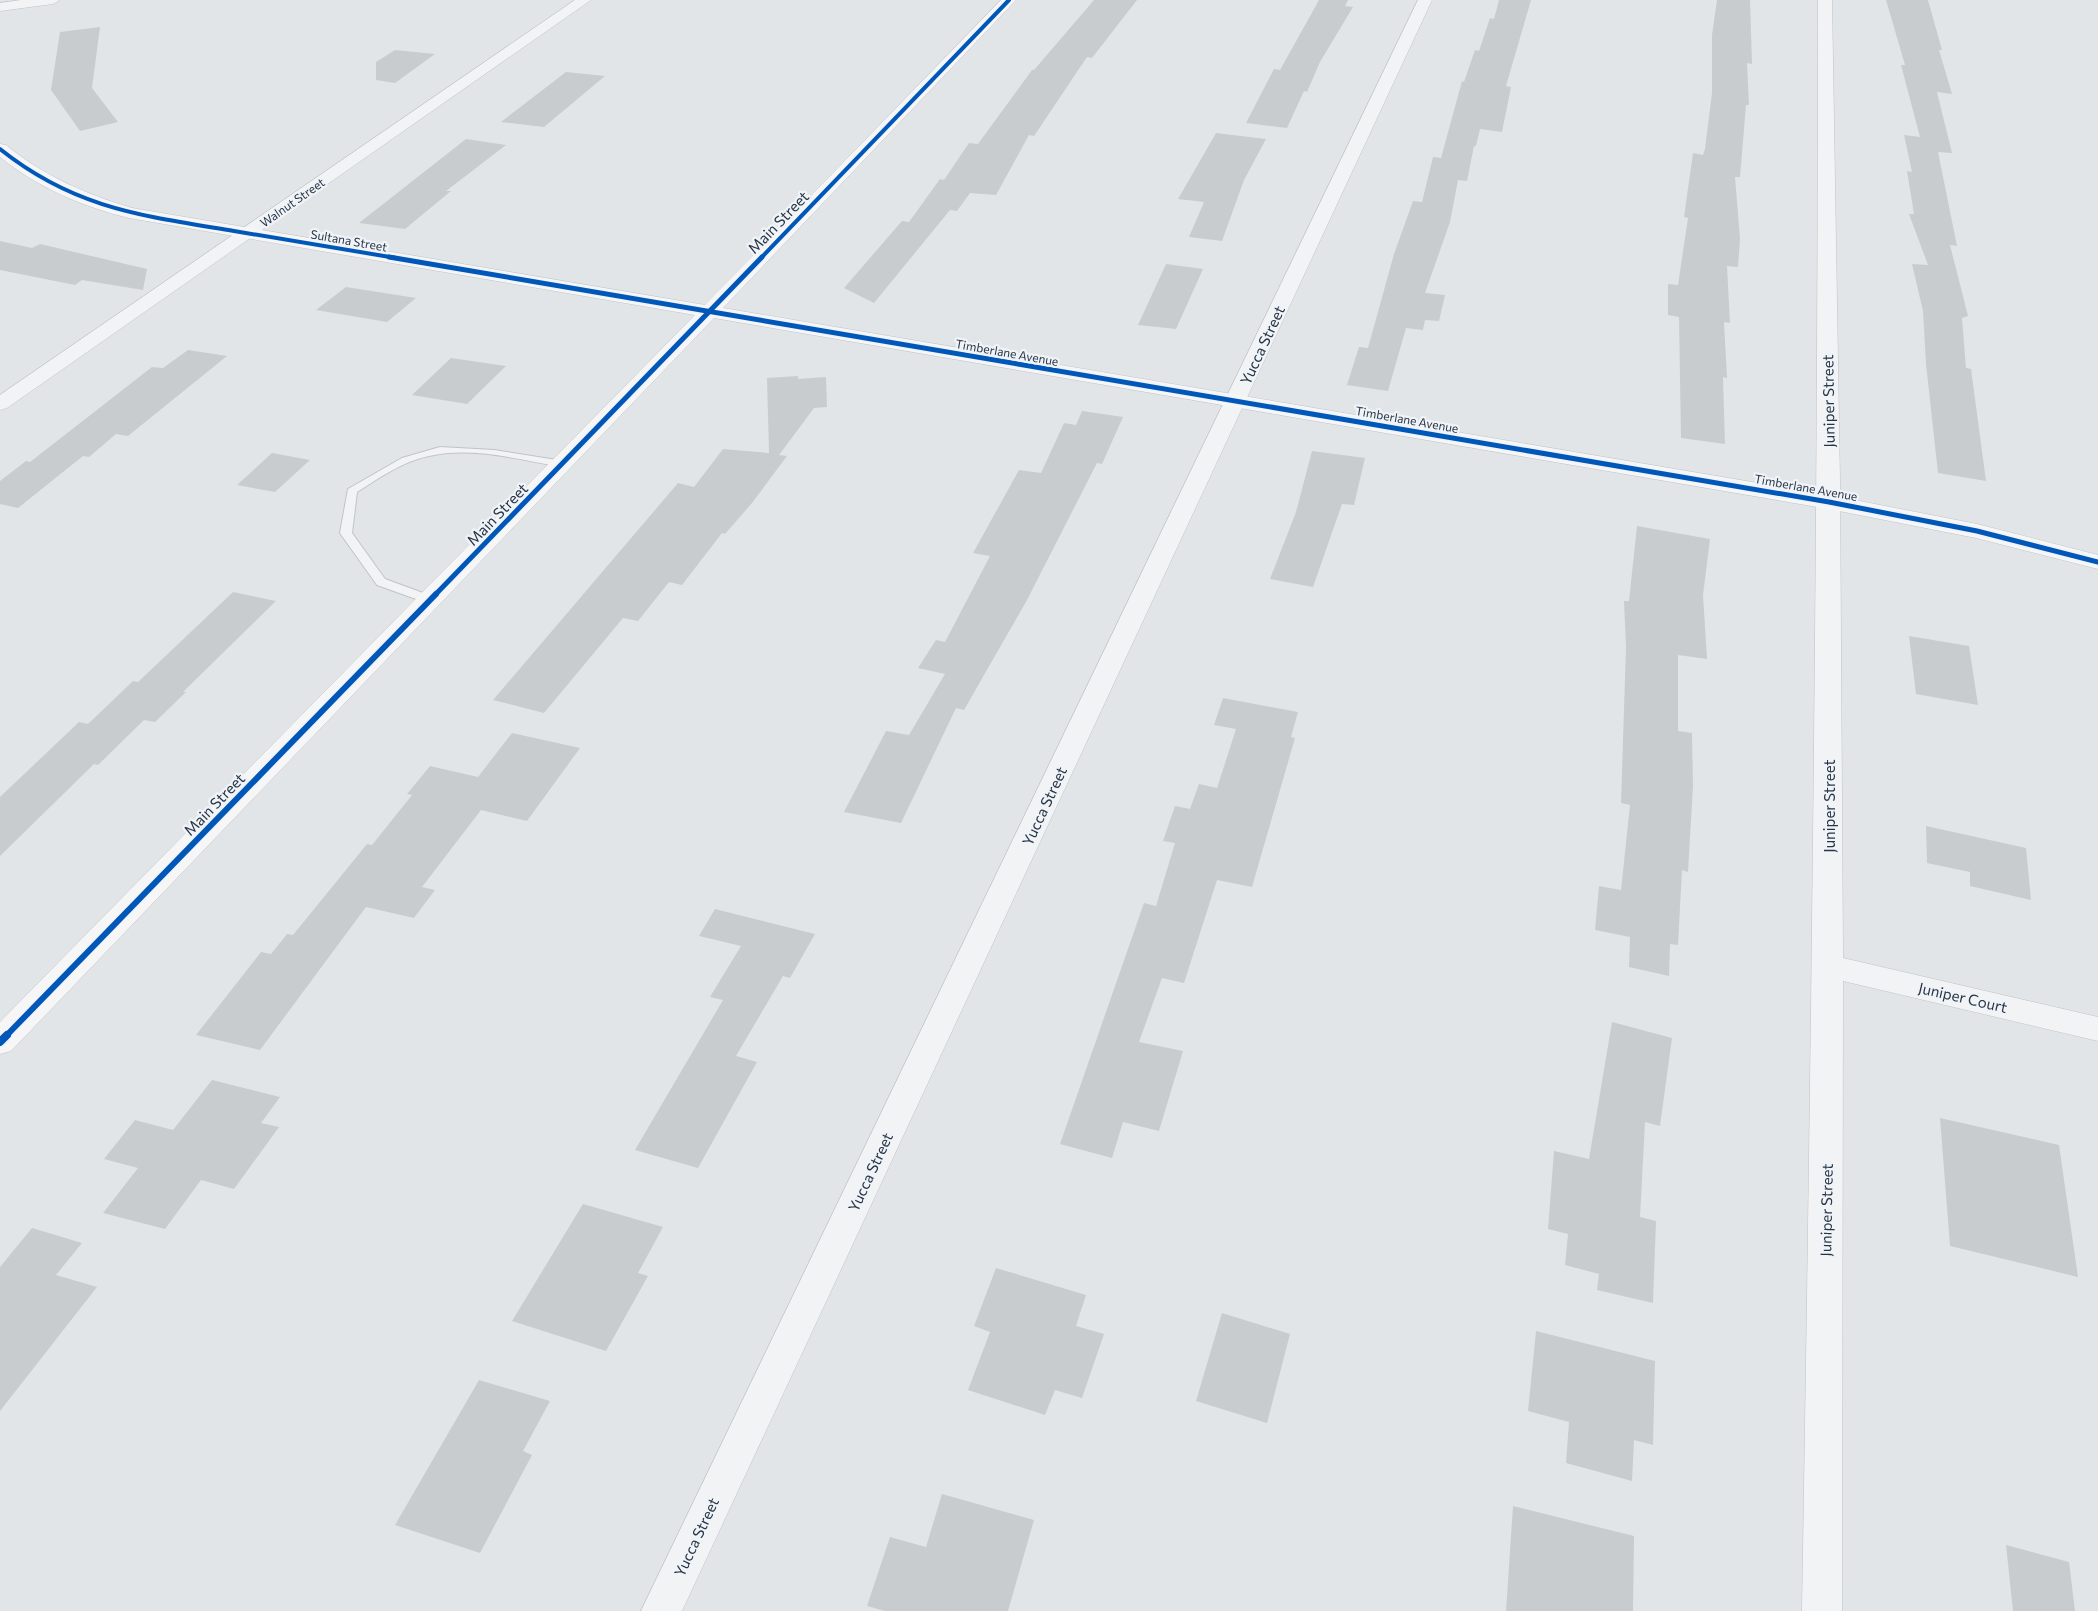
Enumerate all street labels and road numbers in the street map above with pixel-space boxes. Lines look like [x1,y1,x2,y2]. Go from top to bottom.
street label: Walnut Street [257,175,327,229]
street label: Main Street [744,187,812,257]
street label: Sultana Street [310,226,388,254]
street label: Yucca Street [1236,303,1288,387]
street label: Timberlane Avenue [954,336,1060,368]
street label: Juniper Street [1818,354,1838,448]
street label: Timberlane Avenue [1354,403,1460,435]
street label: Timberlane Avenue [1753,471,1859,503]
street label: Main Street [463,479,531,549]
street label: Juniper Street [1820,759,1838,853]
street label: Yucca Street [1018,764,1070,848]
street label: Main Street [180,769,248,839]
street label: Juniper Court [1917,978,2009,1016]
street label: Yucca Street [844,1130,896,1214]
street label: Juniper Street [1816,1163,1836,1257]
street label: Yucca Street [670,1495,722,1579]

